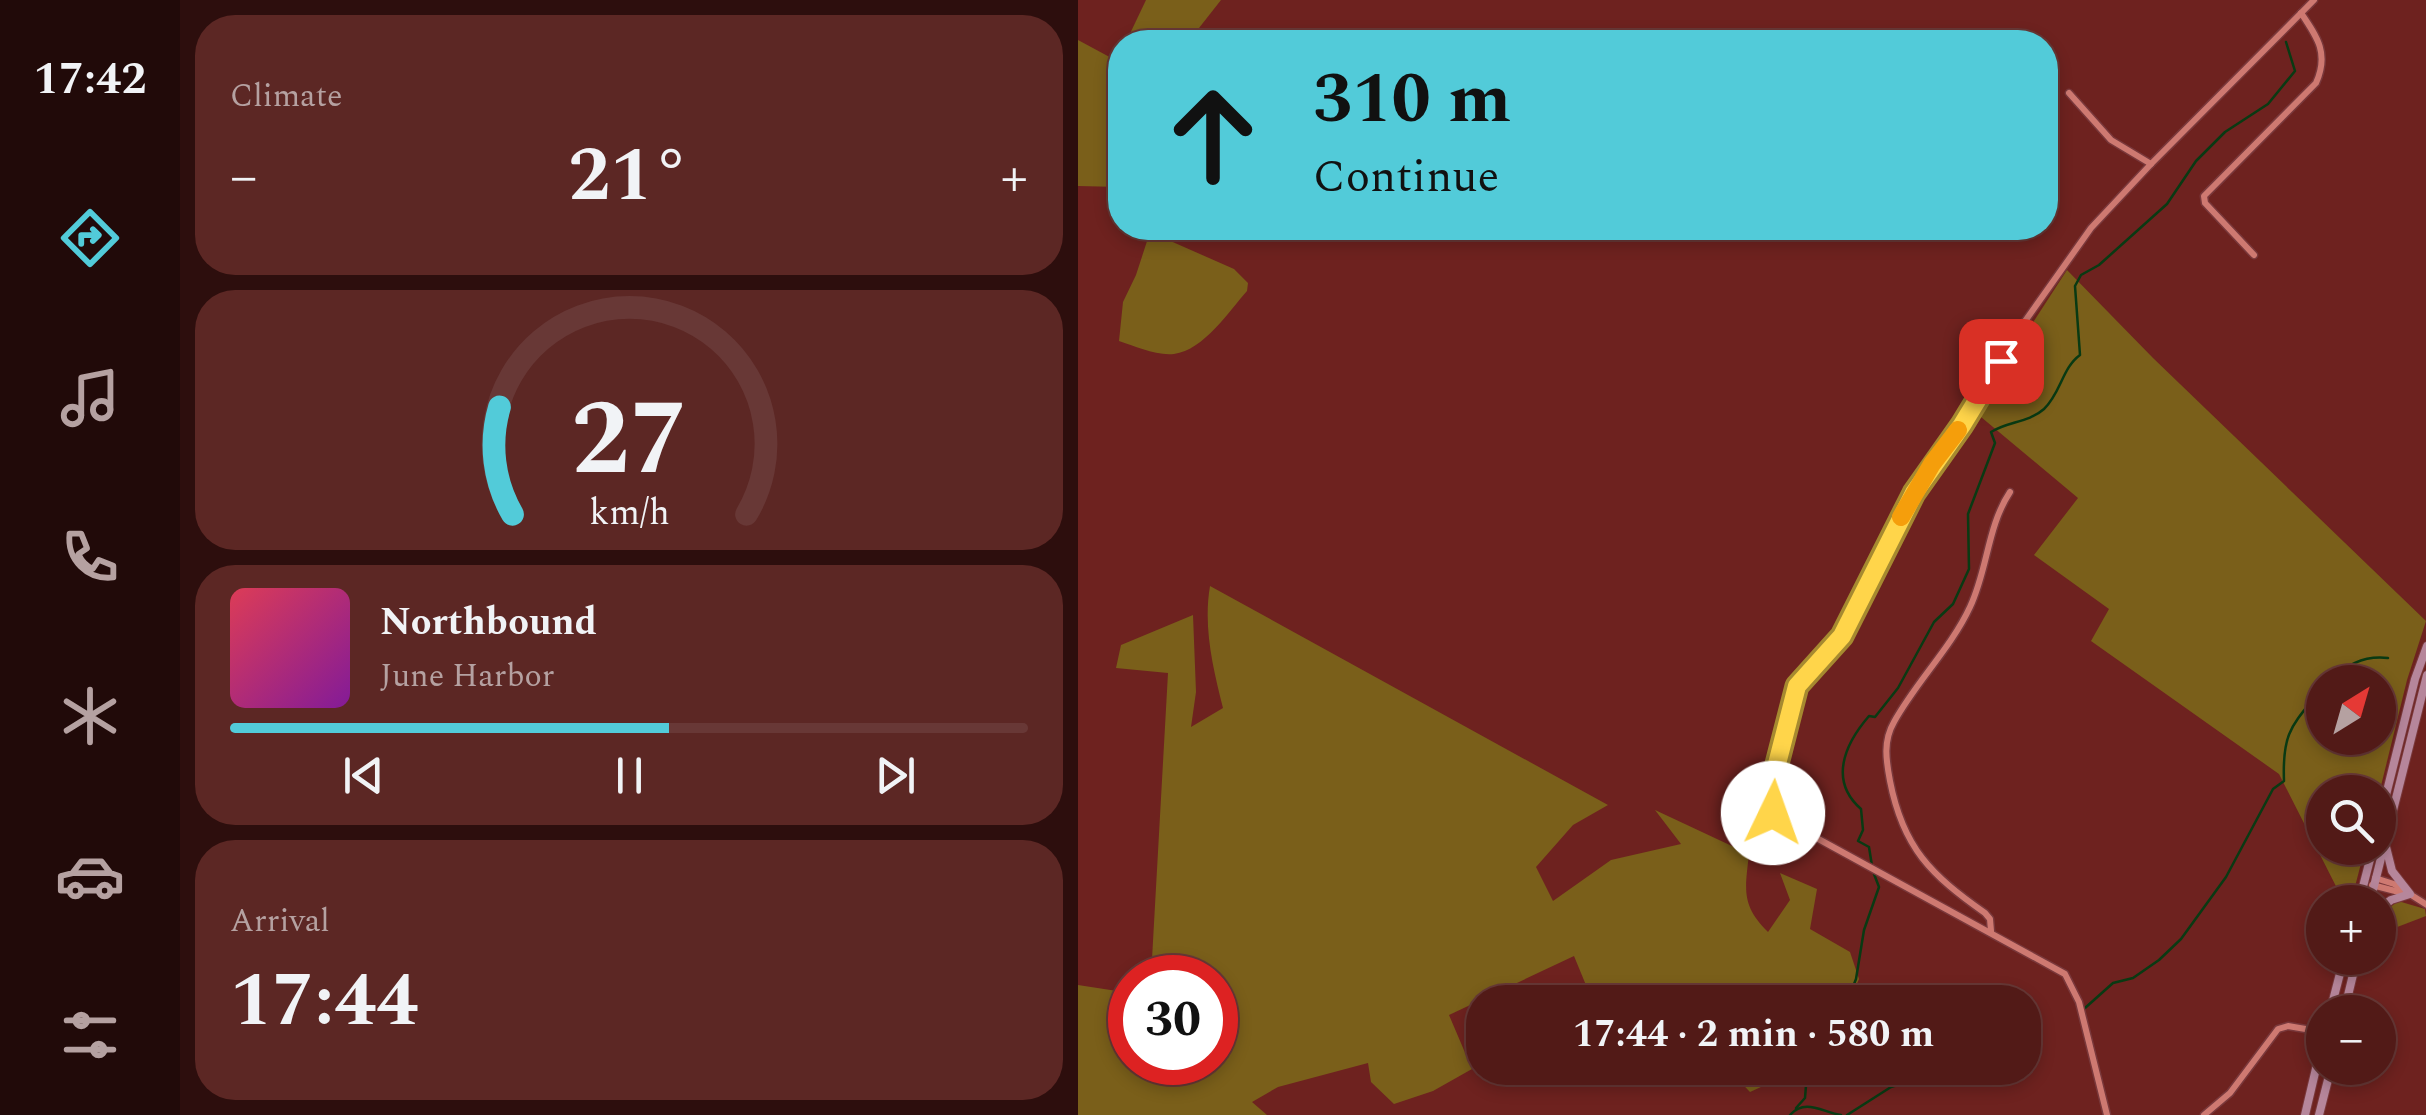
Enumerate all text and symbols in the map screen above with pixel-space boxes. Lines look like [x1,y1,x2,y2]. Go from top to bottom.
text: 17:42 [33,45,147,114]
text: 310 m [1313,47,1511,153]
icon: ahead [1148,70,1278,200]
text: Climate [230,72,342,121]
text: 21° [568,120,690,234]
text: − [230,136,258,219]
text: + [1000,136,1028,219]
text: Continue [1313,143,1499,212]
icon: directions [55,203,125,273]
pin [1959,319,2044,404]
icon: arrive [1974,334,2029,389]
text: 27 [571,362,687,520]
icon: music [55,363,125,433]
text: km/h [589,486,669,541]
icon: phone [55,522,125,592]
text: Northbound [380,594,597,652]
text: June Harbor [380,652,555,701]
north arrow [2306,665,2396,755]
map controls [2306,665,2396,1085]
icon: climate [55,681,125,751]
icon: previous [336,748,391,803]
icon: pause [602,748,657,803]
icon: next [868,748,923,803]
position arrow [1721,761,1825,865]
button: search [2306,775,2396,865]
icon: car [55,841,125,911]
button: + [2306,885,2396,975]
text: Arrival [230,897,330,946]
text: 17:44 [230,945,418,1059]
speed limit sign: 30 [1108,955,1238,1085]
button: − [2306,995,2396,1085]
icon: filters [55,1000,125,1070]
text: 17:44 · 2 min · 580 m [1573,1006,1934,1064]

